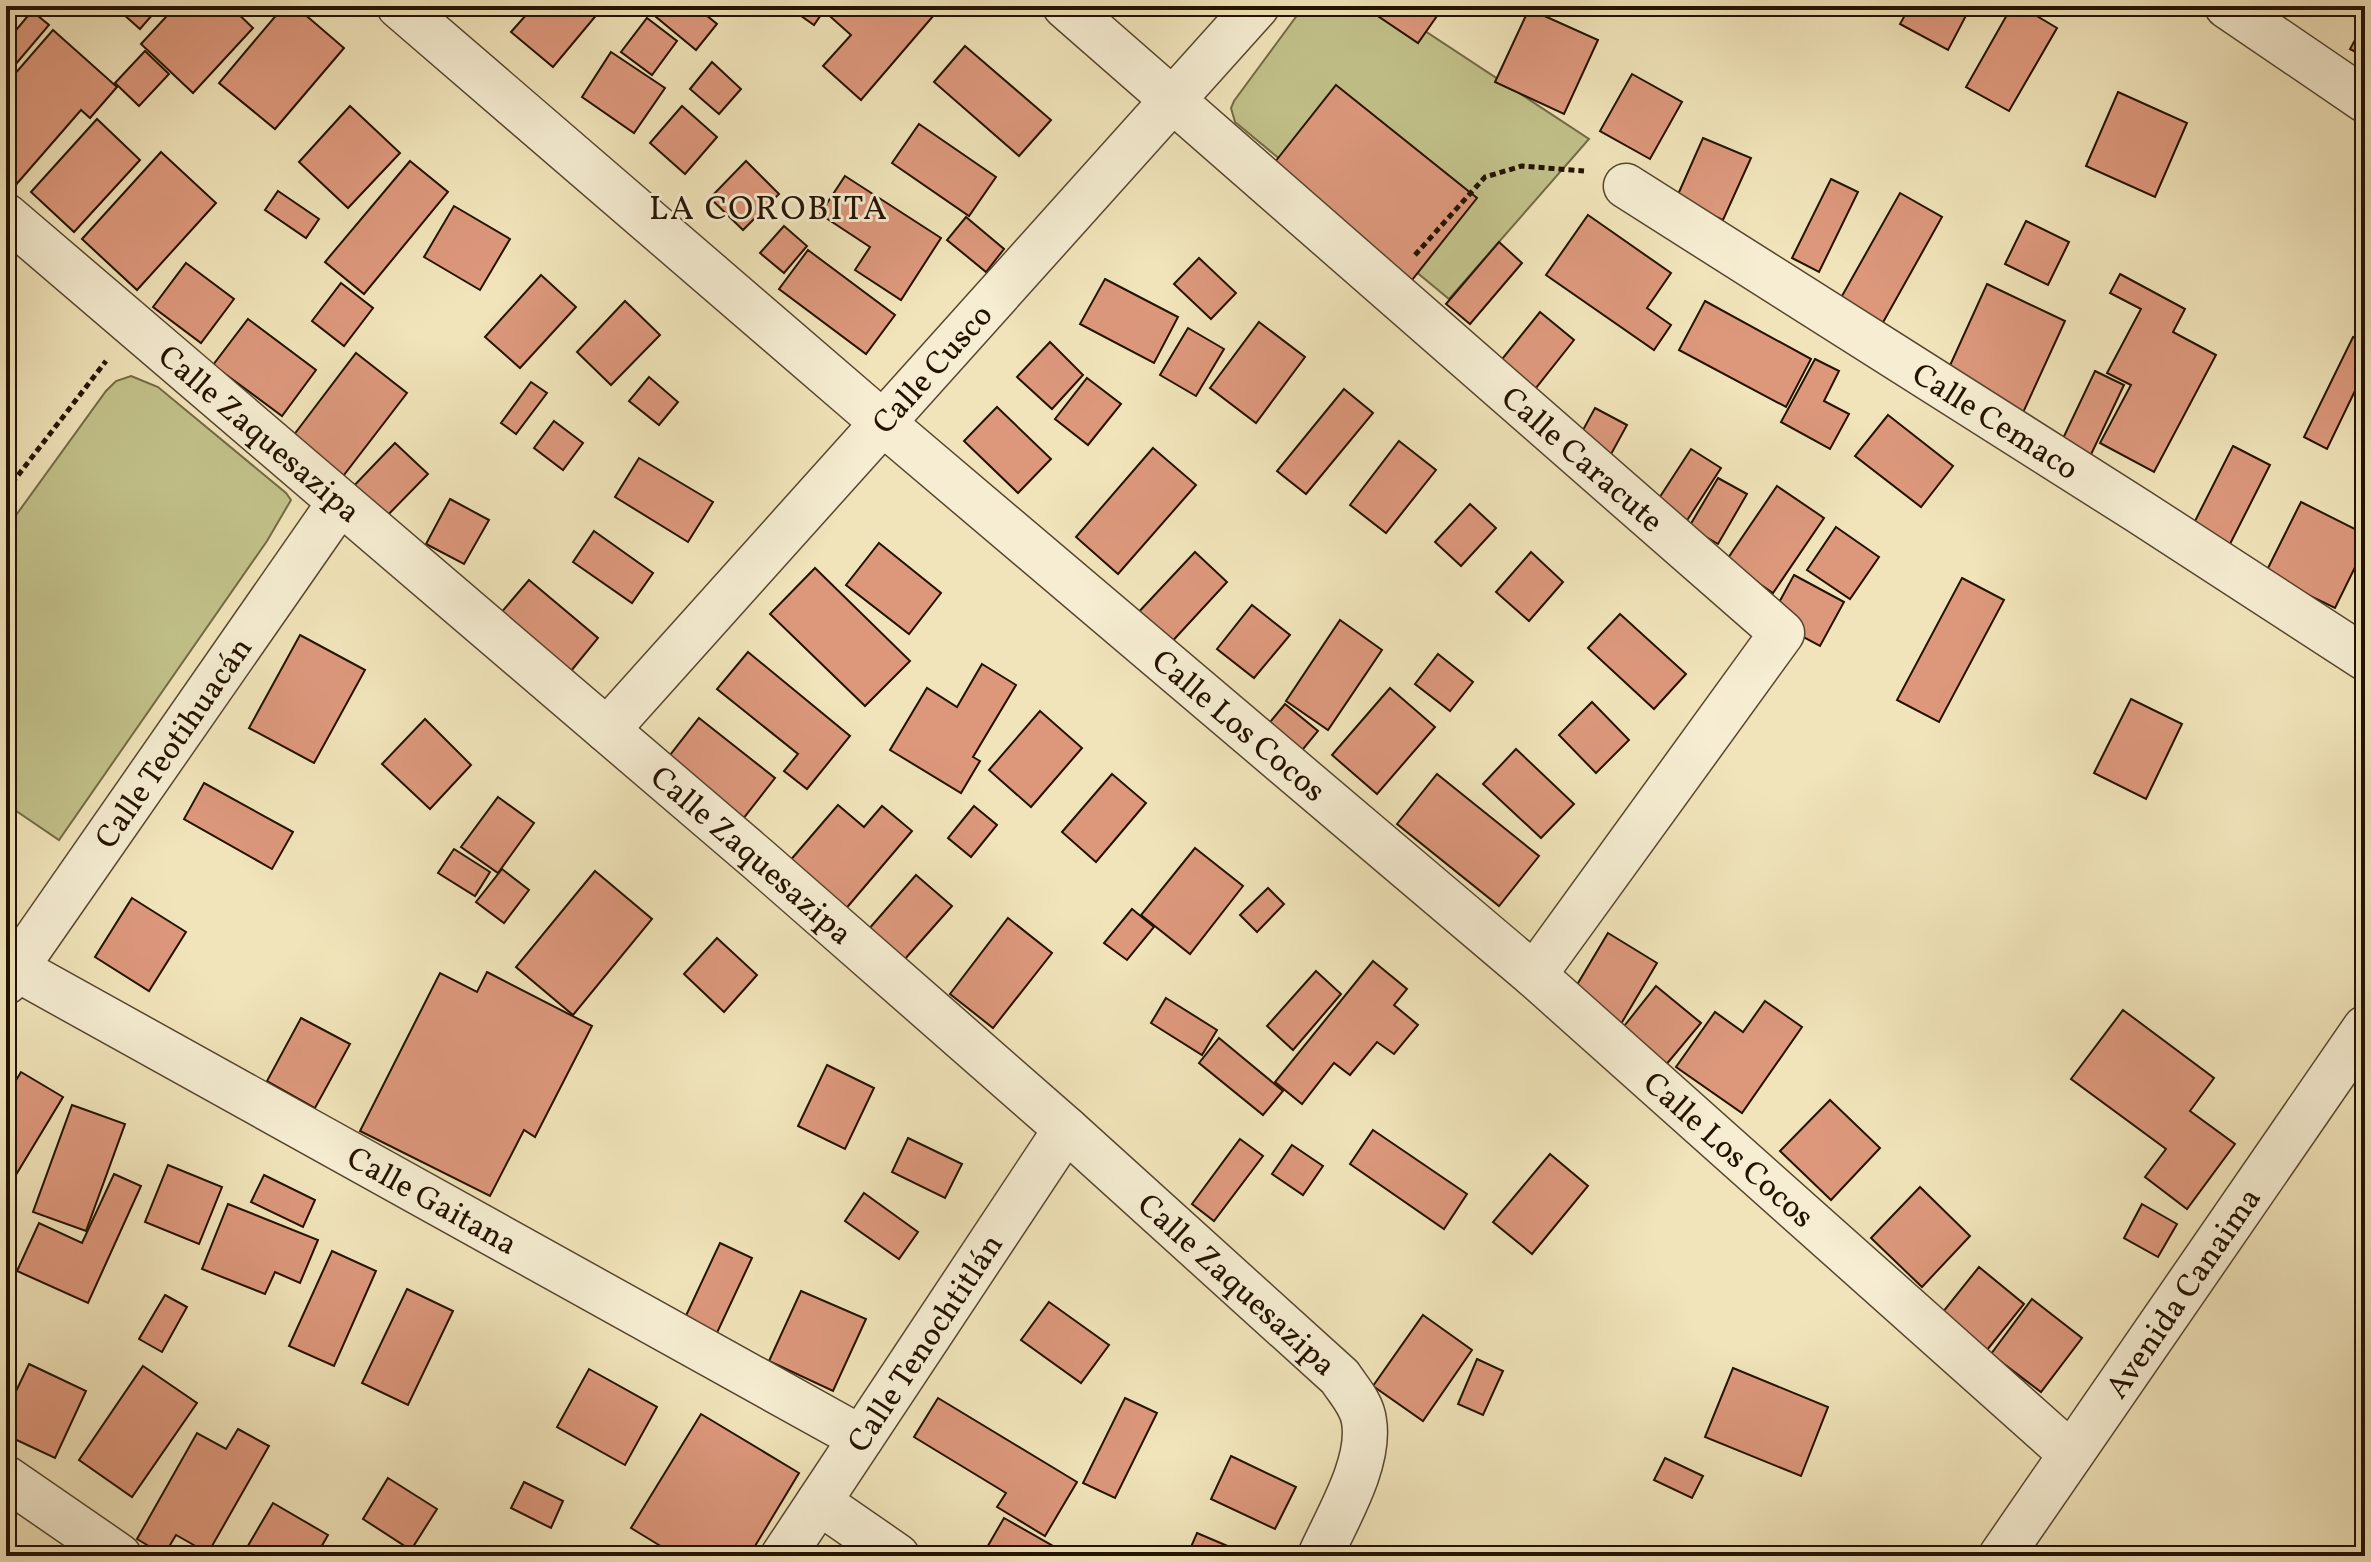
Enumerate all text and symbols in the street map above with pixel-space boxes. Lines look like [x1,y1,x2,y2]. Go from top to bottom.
district label: LA COROBITA [649,187,889,234]
street label: Calle Cusco [864,296,1004,445]
street label: Calle Zaquesazipa [147,336,369,535]
street label: Calle Cemaco [1903,354,2086,492]
street label: Calle Caracute [1490,378,1672,544]
street label: Calle Teotihuacán [86,629,264,859]
street label: Calle Los Cocos [1141,641,1334,814]
street label: Calle Zaquesazipa [640,757,860,957]
street label: Calle Los Cocos [1632,1063,1822,1240]
street label: Calle Gaitana [338,1138,524,1268]
street label: Avenida Canaima [2097,1180,2273,1409]
street label: Calle Zaquesazipa [1126,1185,1344,1388]
street label: Calle Tenochtitlán [838,1226,1015,1462]

